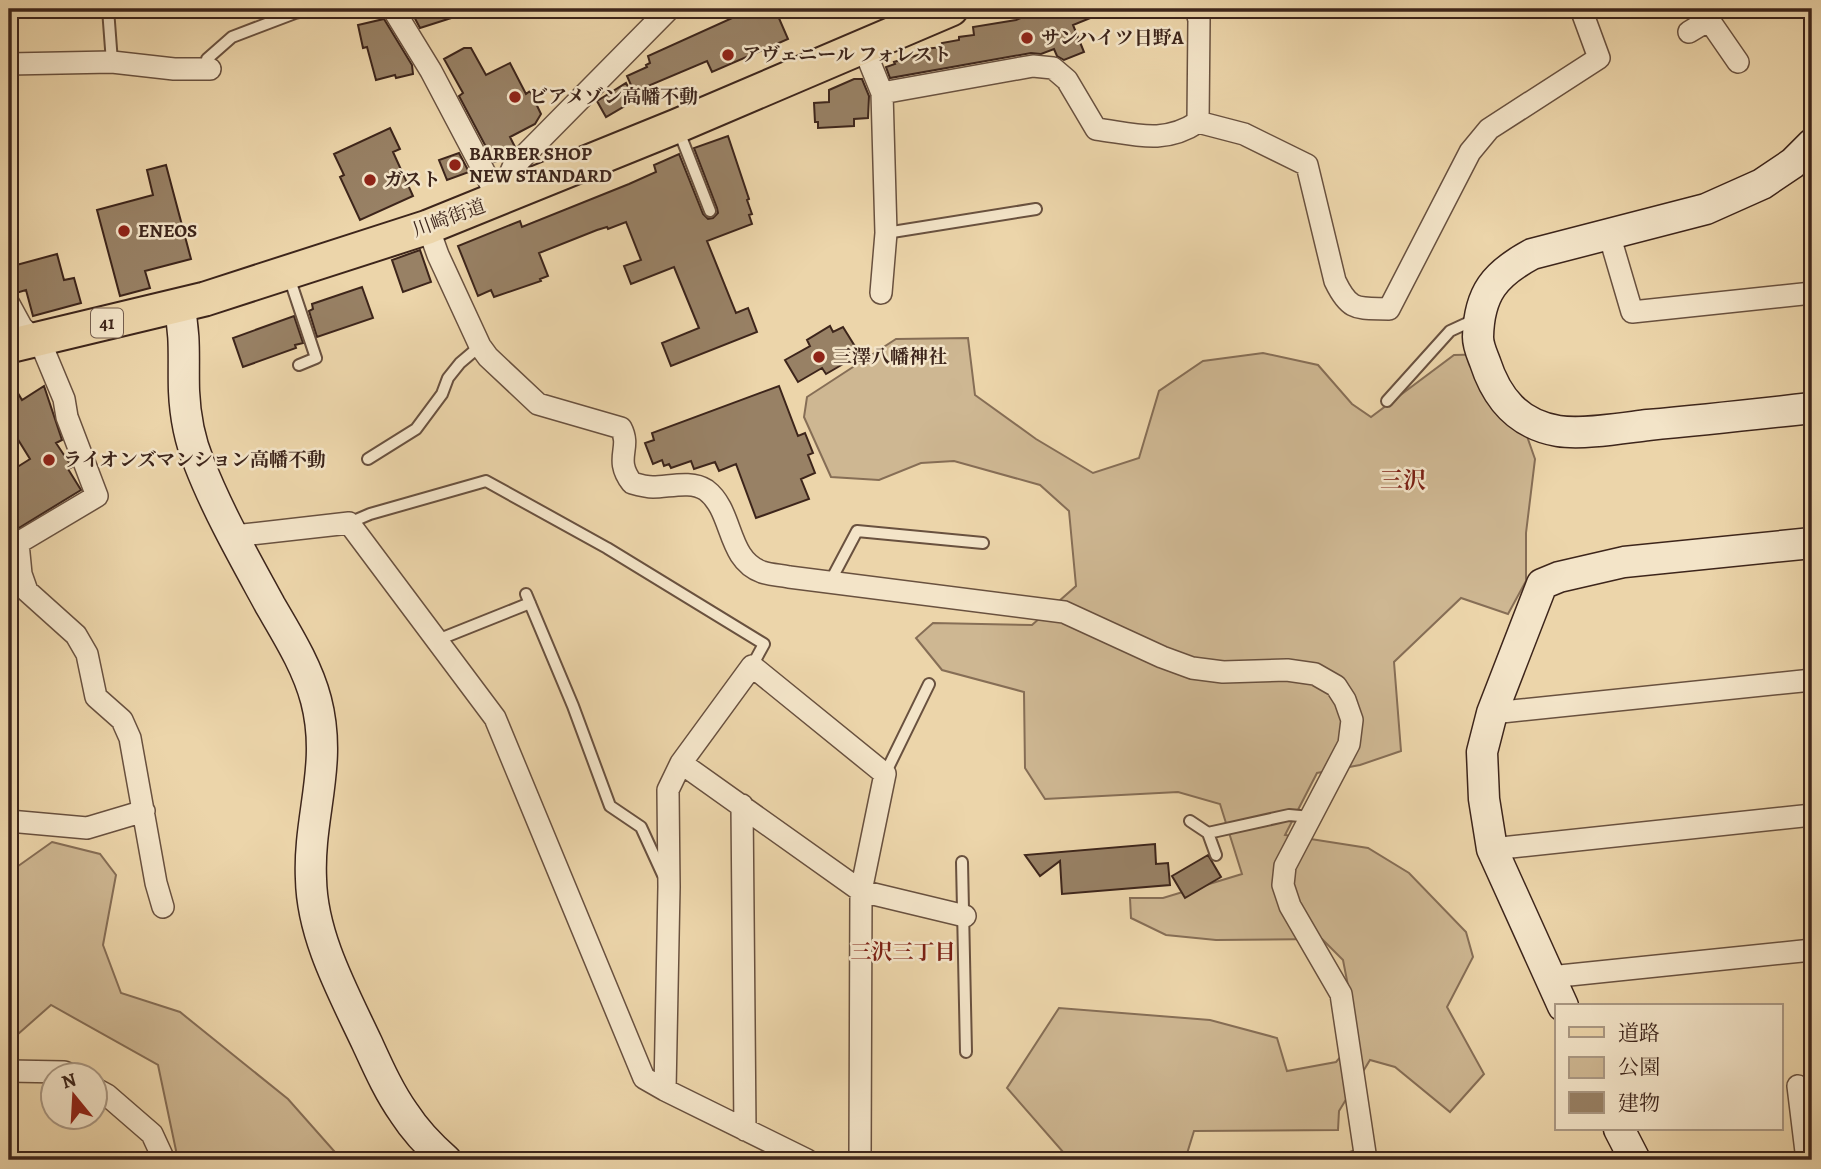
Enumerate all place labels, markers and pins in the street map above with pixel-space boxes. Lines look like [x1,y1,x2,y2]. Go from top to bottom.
place label: サンハイツ日野A [1041,25,1185,51]
marker: サンハイツ日野A [1019,30,1035,46]
place label: アヴェニール フォレスト [742,42,952,68]
marker: アヴェニール フォレスト [720,47,736,63]
place label: ビアメゾン高幡不動 [529,84,698,110]
marker: ビアメゾン高幡不動 [507,89,523,105]
place label: BARBER SHOP NEW STANDARD [469,141,612,189]
marker: BARBER SHOP NEW STANDARD [447,157,463,173]
place label: ガスト [384,167,441,193]
marker: ガスト [362,172,378,188]
place label: ENEOS [138,218,197,244]
marker: ENEOS [116,223,132,239]
place label: 三澤八幡神社 [833,344,947,370]
marker: 三澤八幡神社 [811,349,827,365]
place label: ライオンズマンション高幡不動 [63,447,326,473]
marker: ライオンズマンション高幡不動 [41,452,57,468]

